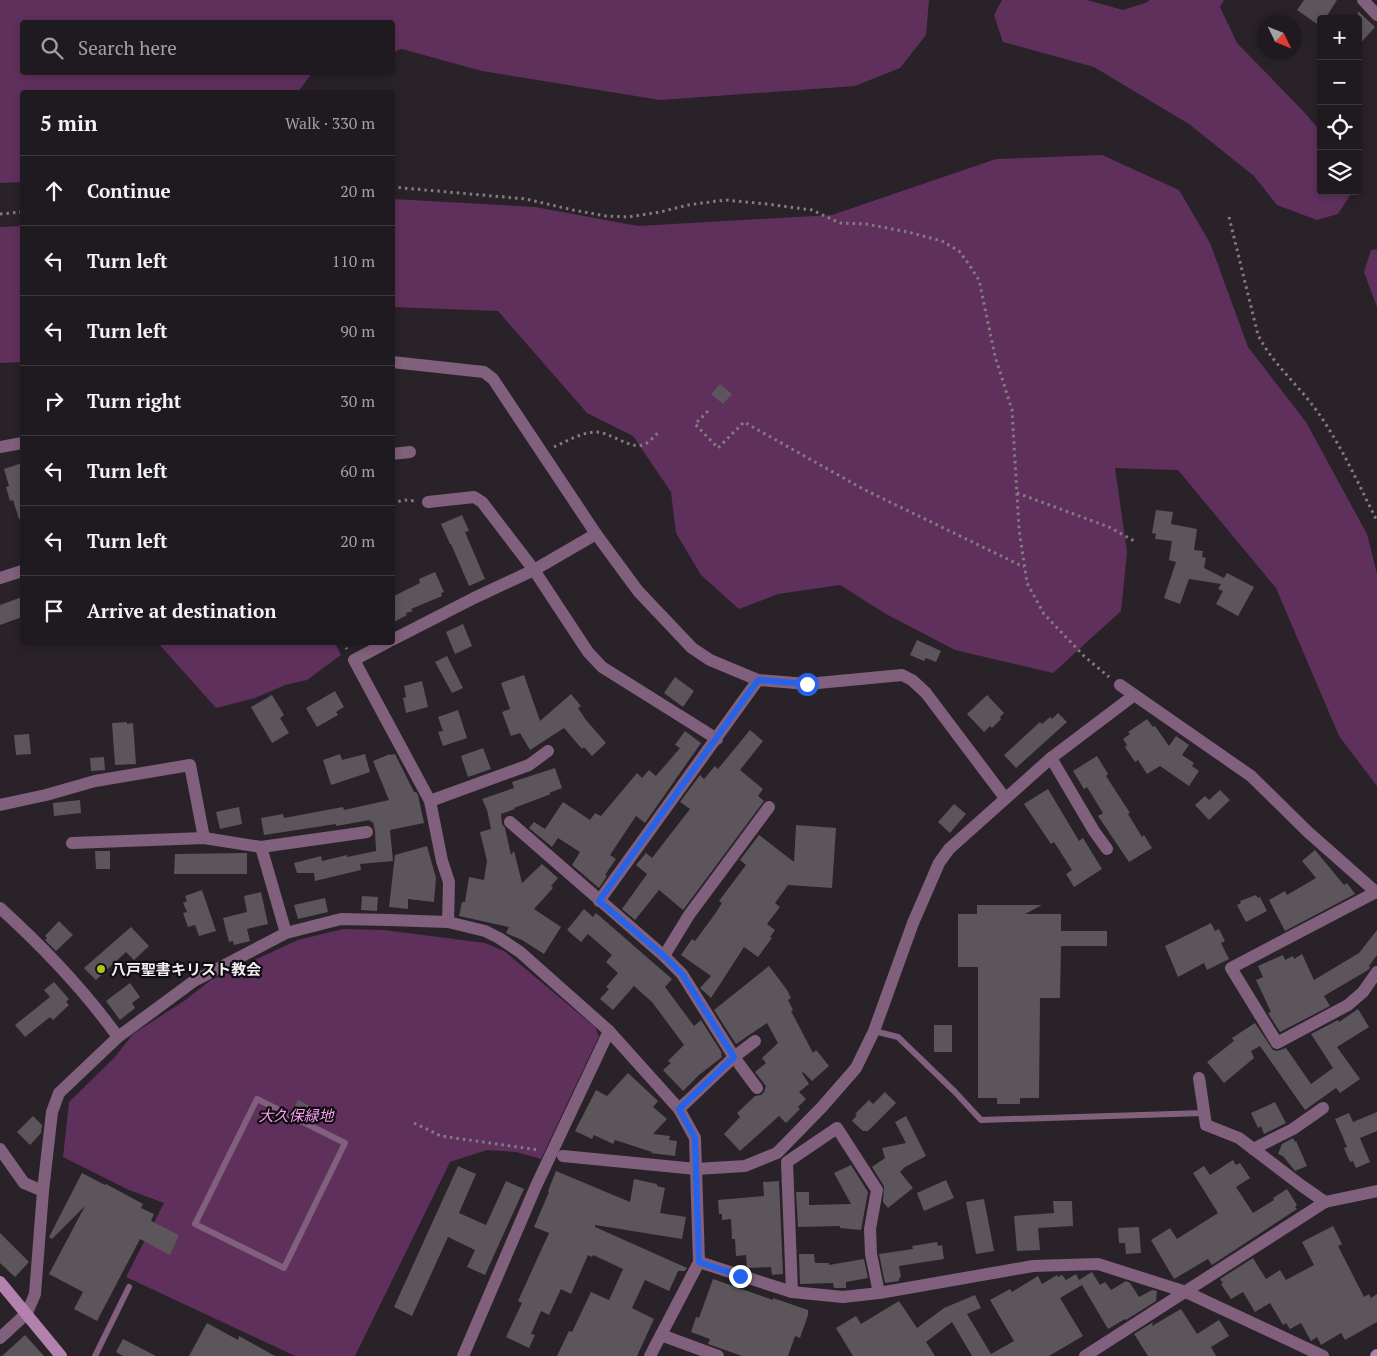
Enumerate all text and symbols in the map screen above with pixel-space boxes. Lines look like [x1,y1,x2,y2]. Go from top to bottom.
north arrow [1257,15,1302,60]
map controls [1317,15,1362,195]
button: + [1317,15,1362,60]
search box [20,20,395,75]
icon: search [38,34,66,62]
text: Search here [78,35,177,60]
button: − [1317,60,1362,105]
button: locate [1317,105,1362,150]
text: 5 min [40,109,97,137]
text: Walk · 330 m [285,112,375,134]
button: layers [1317,150,1362,195]
icon: ahead [40,177,68,205]
text: Continue [87,178,171,203]
text: 20 m [340,180,375,202]
icon: left [40,247,68,275]
text: Turn left [87,248,168,273]
text: 110 m [332,250,375,272]
icon: left [40,317,68,345]
text: Turn left [87,318,168,343]
text: 90 m [340,320,375,342]
icon: right [40,387,68,415]
text: Turn right [87,388,181,413]
text: 30 m [340,390,375,412]
icon: left [40,457,68,485]
text: Turn left [87,458,168,483]
text: 60 m [340,460,375,482]
icon: left [40,527,68,555]
text: Turn left [87,528,168,553]
text: 20 m [340,530,375,552]
icon: arrive [40,597,68,625]
text: Arrive at destination [87,598,276,623]
route start [796,673,819,696]
place label: 八戸聖書キリスト教会 [111,959,261,979]
marker: 八戸聖書キリスト教会 [95,963,107,975]
park label: 大久保緑地 [258,1105,335,1125]
route end [729,1265,752,1288]

